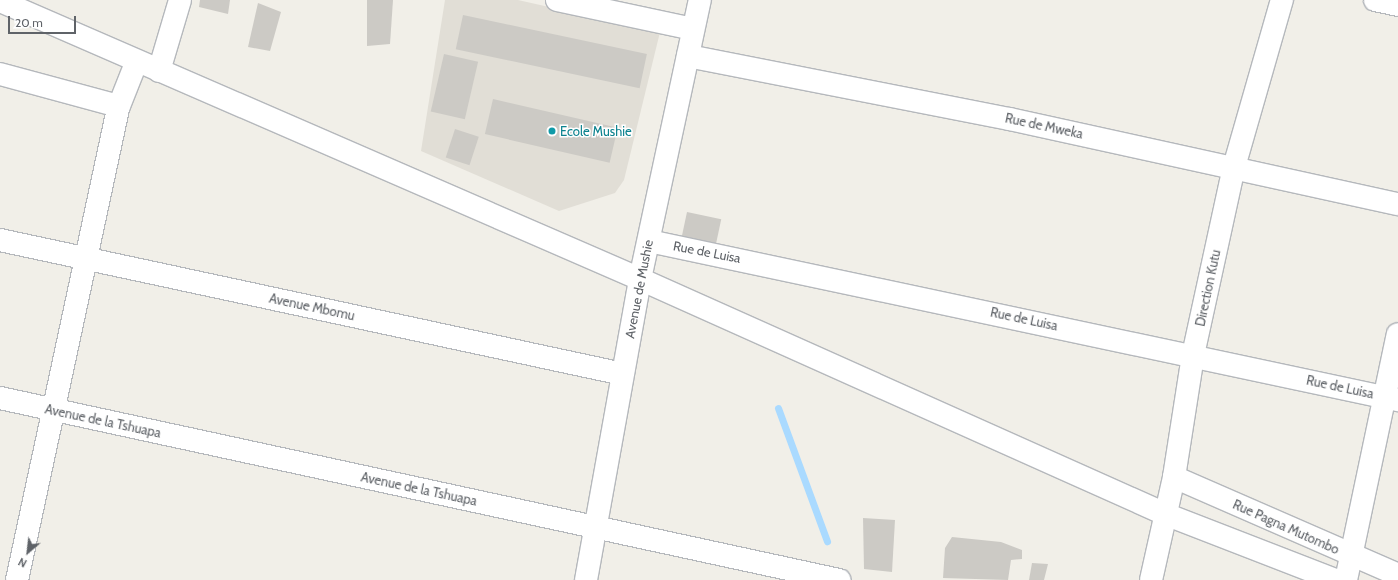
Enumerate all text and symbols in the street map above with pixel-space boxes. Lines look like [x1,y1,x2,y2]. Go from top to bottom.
scale bar [10,8,78,34]
text: 20 m [15,15,43,30]
street label: Rue de Mweka [1004,110,1084,142]
place label: Ecole Mushie [560,123,632,139]
marker: Ecole Mushie [547,126,557,136]
street label: Avenue de Mushie [622,238,656,340]
street label: Rue de Luisa [672,238,742,266]
street label: Direction Kutu [1192,248,1224,328]
street label: Avenue Mbomu [268,290,356,324]
street label: Rue de Luisa [989,304,1059,334]
street label: Rue de Luisa [1305,372,1375,402]
street label: Avenue de la Tshuapa [44,401,162,441]
street label: Avenue de la Tshuapa [360,469,478,509]
street label: Rue Pagna Mutombo [1230,497,1342,557]
north arrow [8,532,48,572]
text: N [16,555,29,571]

